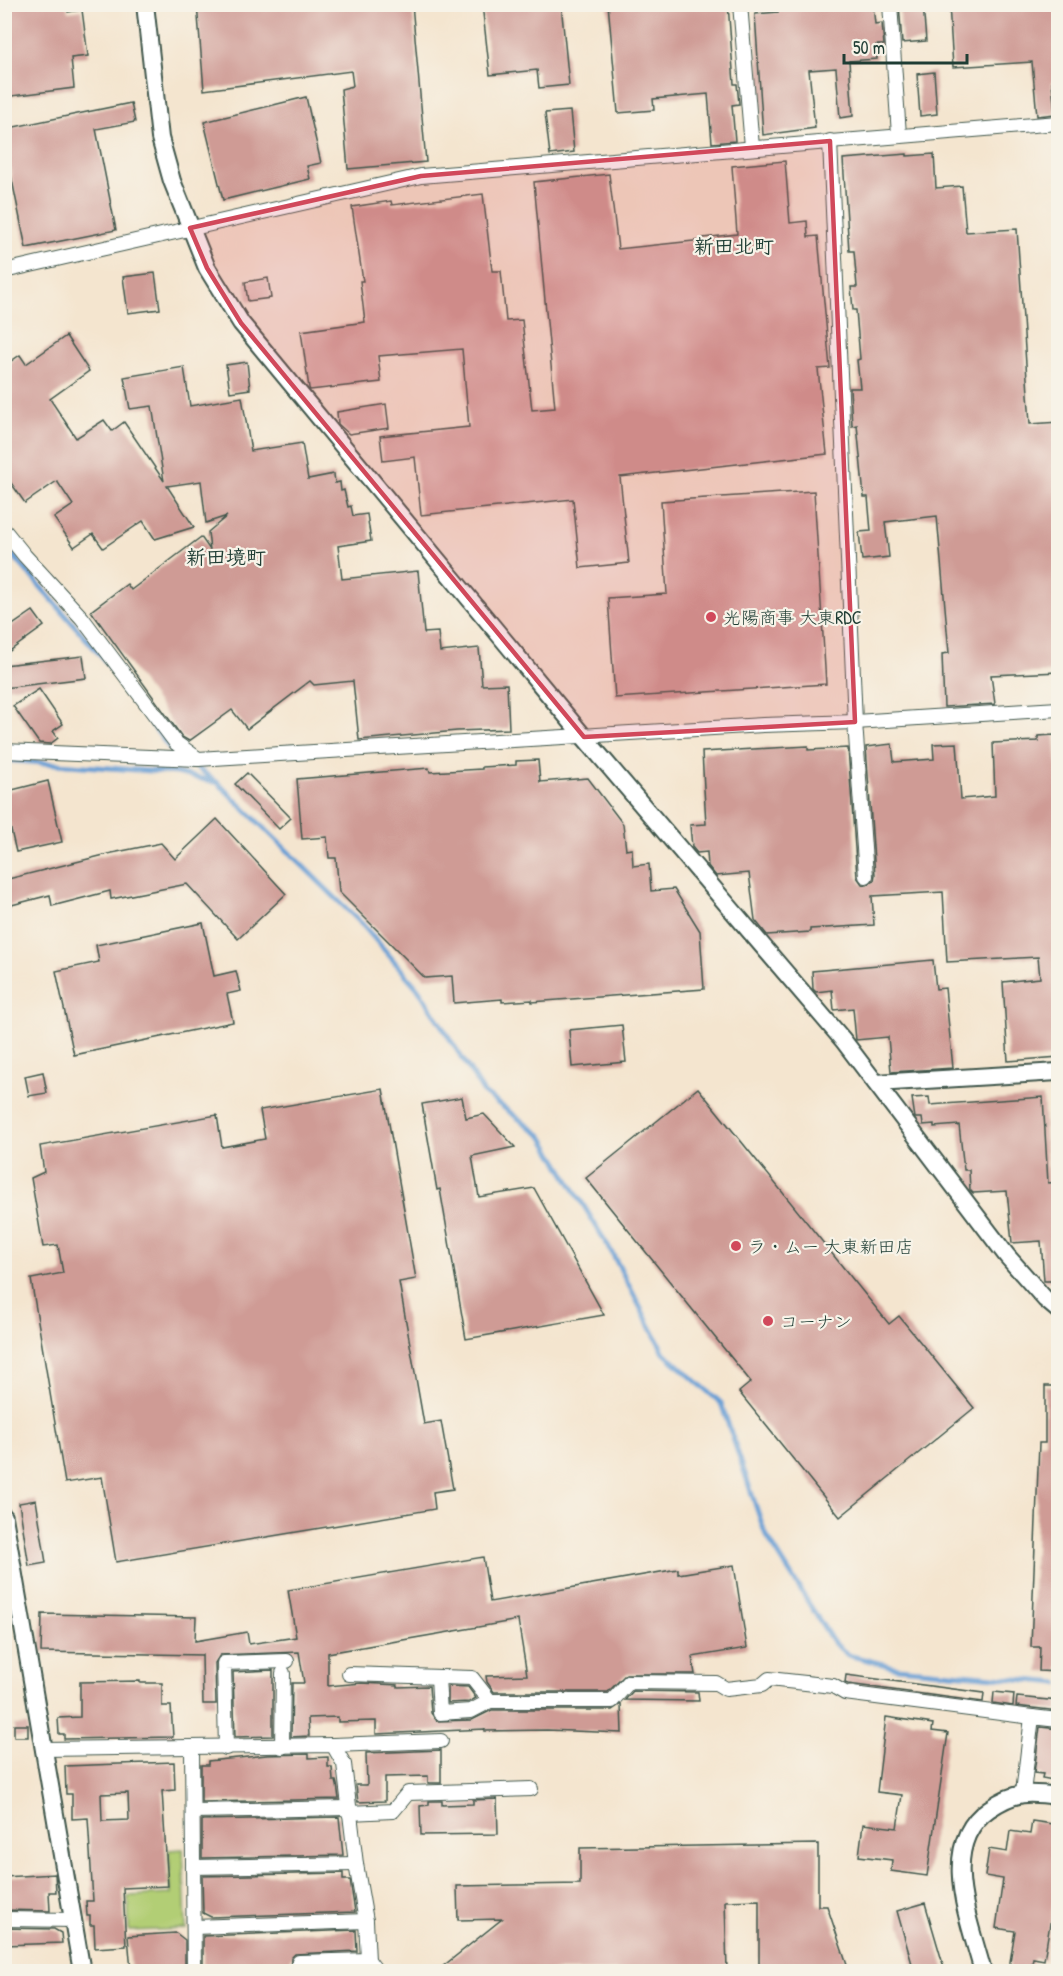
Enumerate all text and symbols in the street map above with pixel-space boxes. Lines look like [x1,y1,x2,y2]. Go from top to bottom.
scale bar [844,27,967,65]
text: 50 m [853,35,885,60]
district label: 新田北町 [694,232,774,259]
district label: 新田境町 [186,543,266,570]
place label: 光陽商事 大東RDC [723,605,862,630]
marker: 光陽商事 大東RDC [704,610,718,624]
place label: ラ・ムー 大東新田店 [748,1234,913,1259]
marker: ラ・ムー 大東新田店 [729,1239,743,1253]
place label: コーナン [780,1309,852,1334]
marker: コーナン [761,1314,775,1328]

